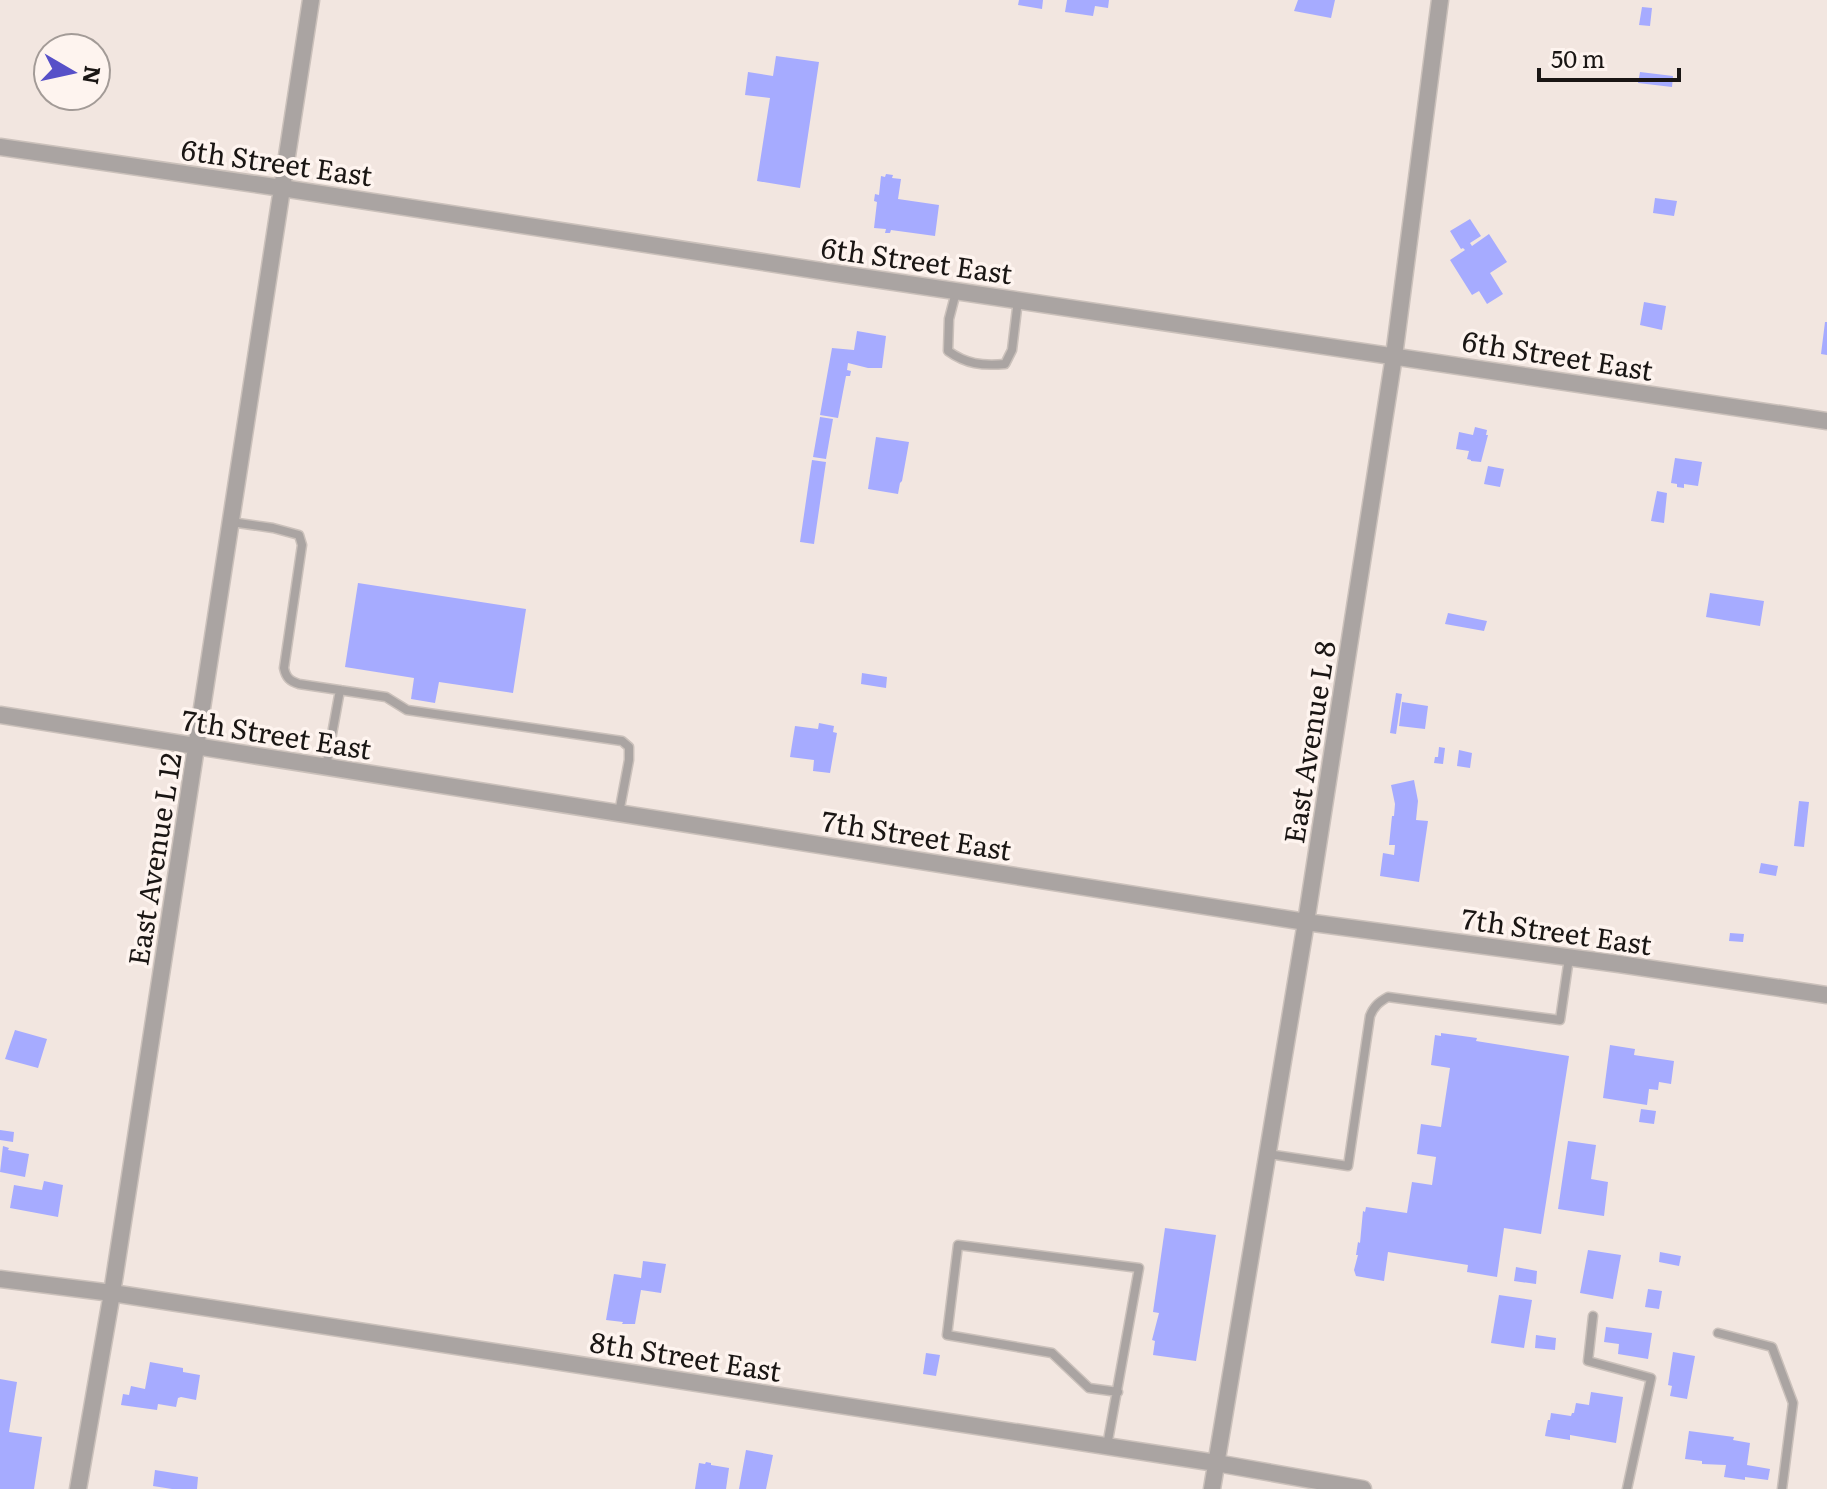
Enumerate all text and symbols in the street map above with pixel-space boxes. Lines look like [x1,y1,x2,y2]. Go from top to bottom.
north arrow [32,32,112,112]
scale bar [1539,32,1679,82]
text: 50 m [1551,40,1605,75]
text: N [75,64,111,87]
street label: 6th Street East [179,127,376,195]
street label: 6th Street East [819,225,1016,293]
street label: 6th Street East [1460,318,1657,390]
street label: East Avenue L 8 [1271,638,1345,846]
street label: 7th Street East [179,697,376,769]
street label: East Avenue L 12 [115,750,191,968]
street label: 7th Street East [819,798,1016,870]
street label: 7th Street East [1459,896,1656,964]
street label: 8th Street East [587,1319,785,1391]

